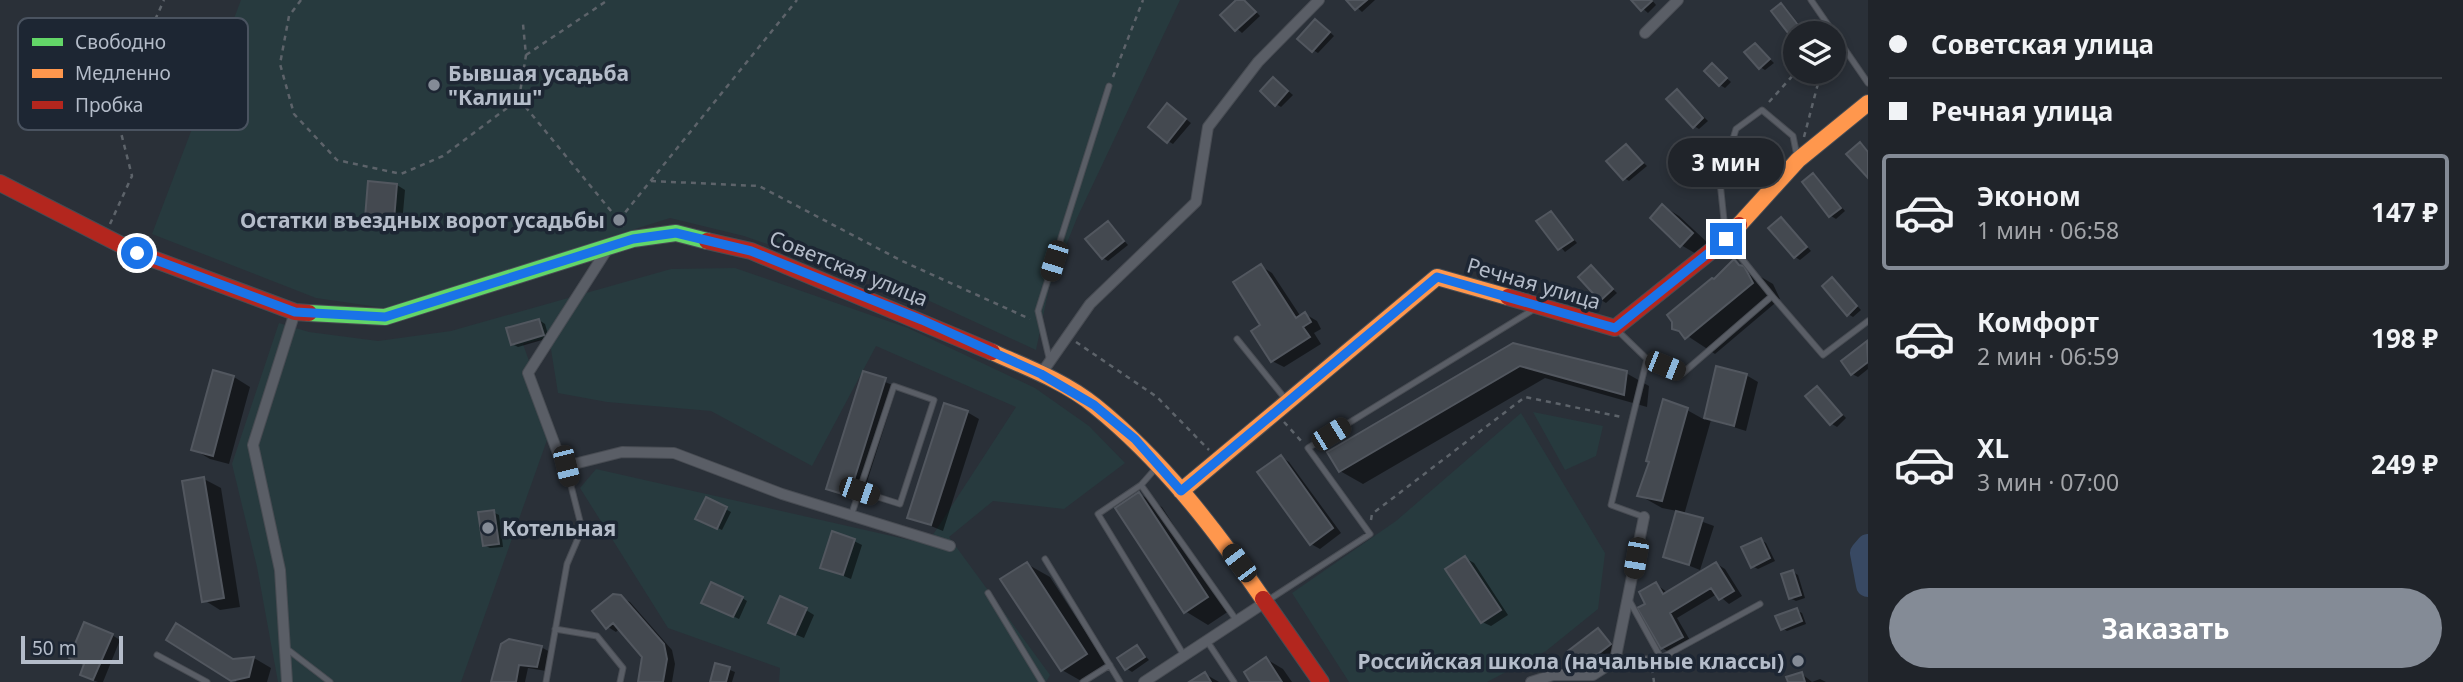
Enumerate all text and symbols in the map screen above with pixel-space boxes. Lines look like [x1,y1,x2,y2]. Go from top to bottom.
legend [18,18,248,130]
map controls [1783,21,1846,84]
button: layers [1783,21,1846,84]
text: Советская улица [1931,26,2154,62]
text: Свободно [75,29,166,55]
place label: Бывшая усадьба "Калиш" [448,59,629,111]
text: Медленно [75,60,171,86]
marker: Бывшая усадьба "Калиш" [426,77,442,93]
text: Пробка [75,92,143,118]
text: Речная улица [1931,93,2113,129]
callout: 3 мин [1668,138,1784,187]
text: 3 мин [1692,146,1760,178]
text: Эконом [1977,178,2081,214]
icon: car [1893,181,1956,244]
text: 147 ₽ [2371,194,2438,230]
place label: Остатки въездных ворот усадьбы [240,206,605,234]
marker: Остатки въездных ворот усадьбы [611,212,627,228]
text: 1 мин · 06:58 [1977,214,2119,246]
street label: Советская улица [766,223,932,313]
route end [1710,223,1742,255]
route start [121,237,153,269]
car [1038,238,1071,284]
street label: Речная улица [1464,251,1604,315]
text: Комфорт [1977,304,2099,340]
icon: car [1893,307,1956,370]
text: 198 ₽ [2371,320,2438,356]
text: 2 мин · 06:59 [1977,340,2119,372]
car [1642,348,1689,384]
car [1308,414,1355,454]
text: XL [1977,430,2009,466]
icon: car [1893,433,1956,496]
car [551,443,582,489]
text: 249 ₽ [2371,446,2438,482]
text: 3 мин · 07:00 [1977,466,2119,498]
car [836,474,883,508]
place label: Котельная [502,514,616,542]
marker: Котельная [480,520,496,536]
car [1623,535,1650,581]
car [1218,540,1261,586]
button: Заказать [1889,588,2442,668]
scale bar [21,633,122,665]
text: 50 m [32,635,76,661]
place label: Российская школа (начальные классы) [1358,647,1784,675]
marker: Российская школа (начальные классы) [1790,653,1806,669]

